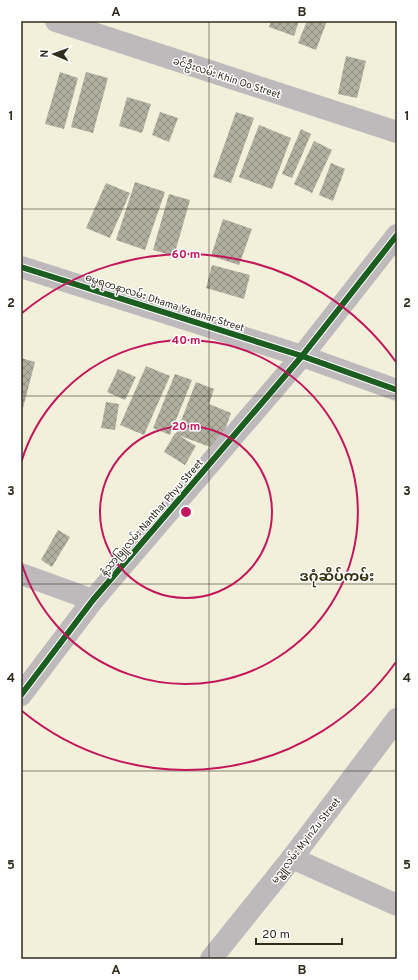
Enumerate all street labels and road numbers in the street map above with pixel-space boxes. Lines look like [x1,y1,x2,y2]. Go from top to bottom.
street label: ခင်ဦးလမ်း Khin Oo Street [171,53,283,103]
street label: ဓမ္မရတနာလမ်း Dhama Yadanar Street [83,270,246,337]
street label: နံ့သာဖြူလမ်း Nanthar Phyu Street [96,456,207,580]
street label: မဥ္ဇူလမ်း MyinZu Street [267,794,345,887]

